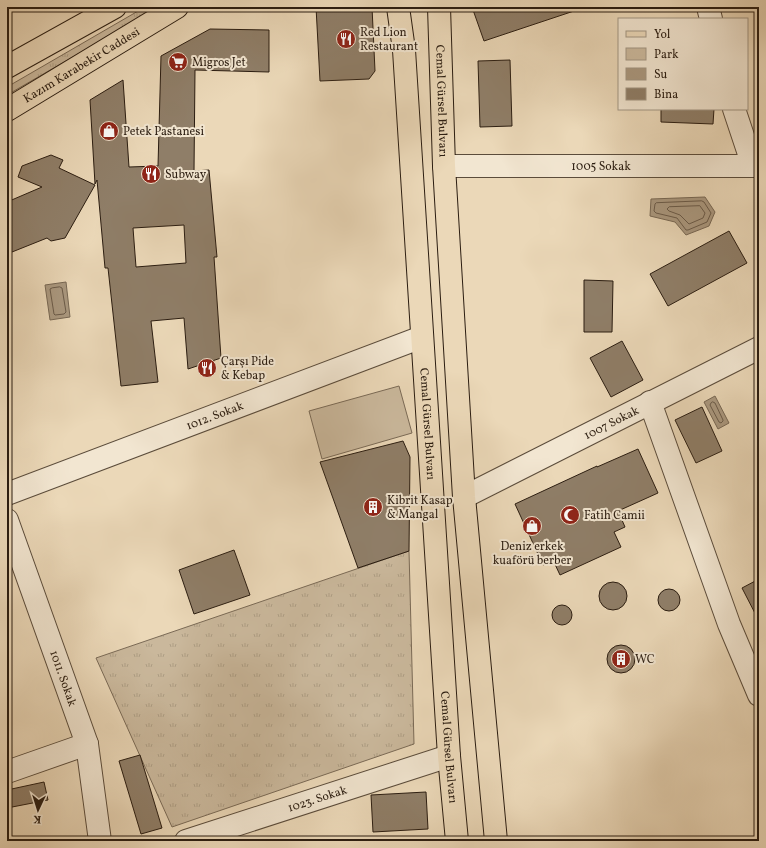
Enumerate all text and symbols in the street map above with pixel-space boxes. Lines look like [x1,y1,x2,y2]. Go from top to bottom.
legend [618,18,748,110]
street label: Kazım Karabekir Caddesi [21,24,144,107]
place label: Red Lion Restaurant [360,25,418,55]
text: Yol [654,27,671,43]
restaurant icon: Red Lion Restaurant [335,28,357,50]
street label: Cemal Gürsel Bulvarı [431,45,451,158]
text: Park [654,47,679,63]
supermarket icon: Migros Jet [167,51,189,73]
place label: Migros Jet [192,55,246,71]
text: Su [654,67,668,83]
text: Bina [654,87,678,103]
shop icon: Petek Pastanesi [98,120,120,142]
place label: Petek Pastanesi [123,124,204,140]
street label: 1005 Sokak [571,159,631,175]
restaurant icon: Subway [140,163,162,185]
place label: Subway [165,167,207,183]
place label: Çarşı Pide & Kebap [221,354,274,384]
restaurant icon: Çarşı Pide & Kebap [196,357,218,379]
street label: Cemal Gürsel Bulvarı [415,367,438,481]
street label: 1012. Sokak [184,398,246,435]
street label: 1007 Sokak [582,403,642,444]
place label: Kibrit Kasap & Mangal [387,493,453,523]
building icon: Kibrit Kasap & Mangal [362,496,384,518]
mosque icon: Fatih Camii [559,504,581,526]
place label: Fatih Camii [584,508,645,524]
shop icon: Deniz erkek kuaförü berber [521,515,543,537]
place label: Deniz erkek kuaförü berber [493,539,571,569]
street label: 1011. Sokak [45,648,80,709]
building icon: WC [610,648,632,670]
place label: WC [635,652,655,668]
street label: Cemal Gürsel Bulvarı [436,691,460,804]
street label: 1023. Sokak [286,782,350,817]
north arrow [18,790,58,830]
text: K [33,811,42,826]

